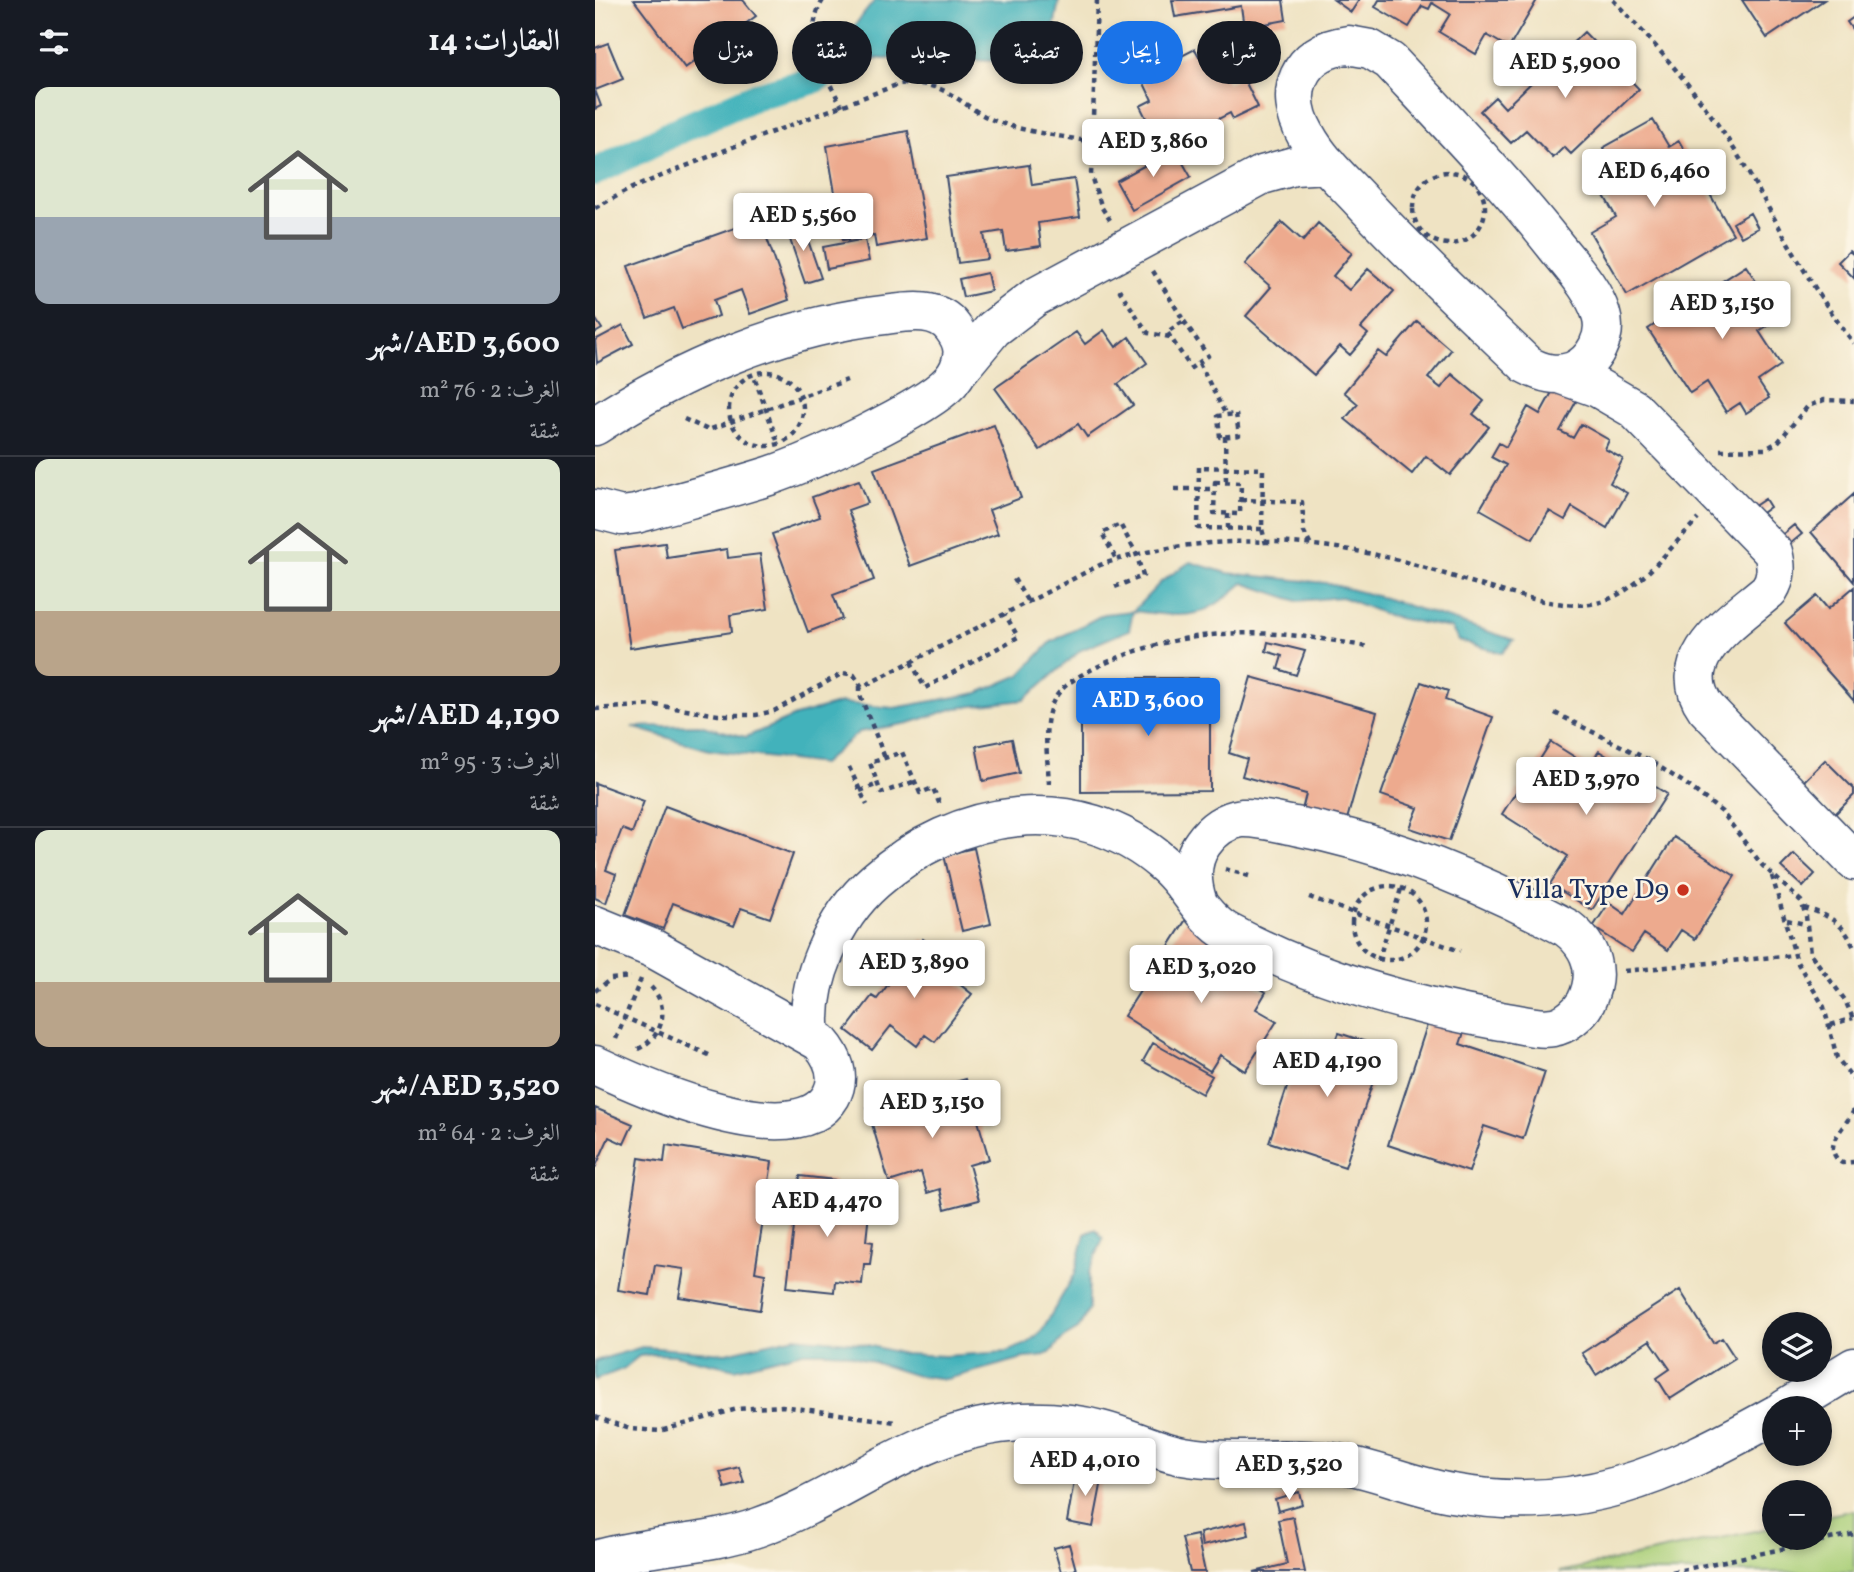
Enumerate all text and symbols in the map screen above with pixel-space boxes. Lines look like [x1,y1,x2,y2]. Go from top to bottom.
text: العقارات: 14 [428,21,560,63]
chip: منزل [693,21,778,84]
chip: شقة [792,21,872,84]
chip: جديد [886,21,976,84]
chip: تصفية [990,21,1083,84]
chip: إيجار [1097,21,1183,84]
chip: شراء [1197,21,1281,84]
icon: filters [35,23,73,61]
pin: AED 5,900 [1485,41,1645,100]
text: AED 5,900 [1509,47,1621,79]
pin: AED 3,860 [1073,120,1233,179]
text: AED 3,860 [1098,126,1208,158]
icon: home [235,132,361,258]
pin: AED 6,460 [1574,150,1734,209]
text: AED 6,460 [1598,156,1710,188]
pin: AED 5,560 [723,194,883,253]
text: AED 5,560 [749,200,857,232]
pin: AED 3,150 [1642,282,1802,341]
text: AED 3,150 [1670,288,1774,320]
text: AED 3,600/شهر [368,323,560,365]
text: الغرف: 2 · 76 m² [420,375,560,407]
text: شقة [530,416,560,448]
icon: home [235,504,361,630]
pin: AED 3,600 [1068,678,1228,738]
text: AED 3,600 [1092,685,1204,717]
text: AED 4,190/شهر [372,695,560,737]
text: الغرف: 3 · 95 m² [420,747,560,779]
pin: AED 3,970 [1506,758,1666,817]
text: AED 3,970 [1532,764,1640,796]
text: شقة [530,788,560,820]
place label: Villa Type D9 [1507,871,1669,910]
icon: home [235,875,361,1001]
marker: Villa Type D9 [1675,882,1691,898]
pin: AED 3,890 [834,940,994,1000]
pin: AED 3,020 [1121,946,1281,1005]
text: AED 3,890 [859,947,969,979]
text: AED 3,020 [1146,952,1256,984]
pin: AED 4,190 [1247,1040,1407,1099]
text: AED 4,190 [1272,1046,1382,1078]
text: AED 3,520/شهر [374,1066,560,1108]
pin: AED 3,150 [852,1080,1012,1140]
text: AED 3,150 [880,1087,984,1119]
text: الغرف: 2 · 64 m² [418,1118,560,1150]
text: شقة [530,1159,560,1191]
pin: AED 4,470 [747,1180,907,1239]
text: AED 4,470 [772,1186,882,1218]
map controls [1762,1312,1832,1550]
button: layers [1762,1312,1832,1382]
button: + [1762,1396,1832,1466]
pin: AED 4,010 [1005,1438,1165,1498]
pin: AED 3,520 [1209,1442,1369,1502]
text: AED 4,010 [1030,1445,1140,1477]
text: AED 3,520 [1235,1449,1343,1481]
button: − [1762,1480,1832,1550]

